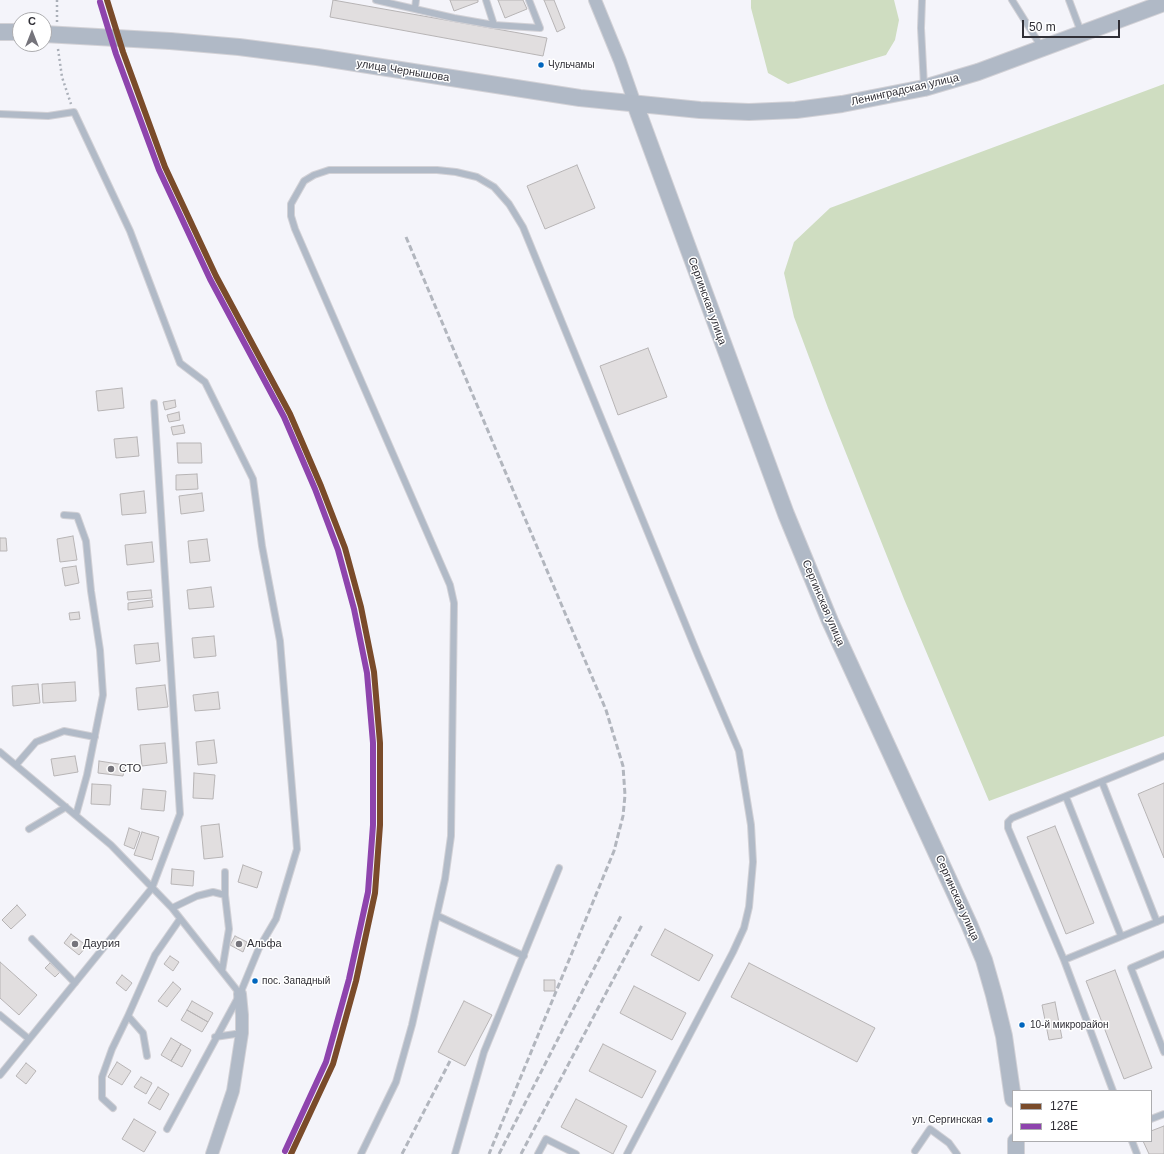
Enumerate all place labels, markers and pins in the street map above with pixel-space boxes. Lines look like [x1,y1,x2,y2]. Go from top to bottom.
place label: Чульчамы [548,59,595,71]
marker: Чульчамы [536,60,546,70]
place label: СТО [119,762,141,776]
marker: СТО [106,764,116,774]
place label: Даурия [83,937,120,951]
place label: Альфа [247,937,282,951]
marker: Даурия [70,939,80,949]
marker: Альфа [234,939,244,949]
place label: пос. Западный [262,975,330,987]
marker: пос. Западный [250,976,260,986]
place label: 10-й микрорайон [1030,1019,1109,1031]
marker: 10-й микрорайон [1017,1020,1027,1030]
place label: ул. Сергинская [912,1114,982,1126]
marker: ул. Сергинская [985,1115,995,1125]

